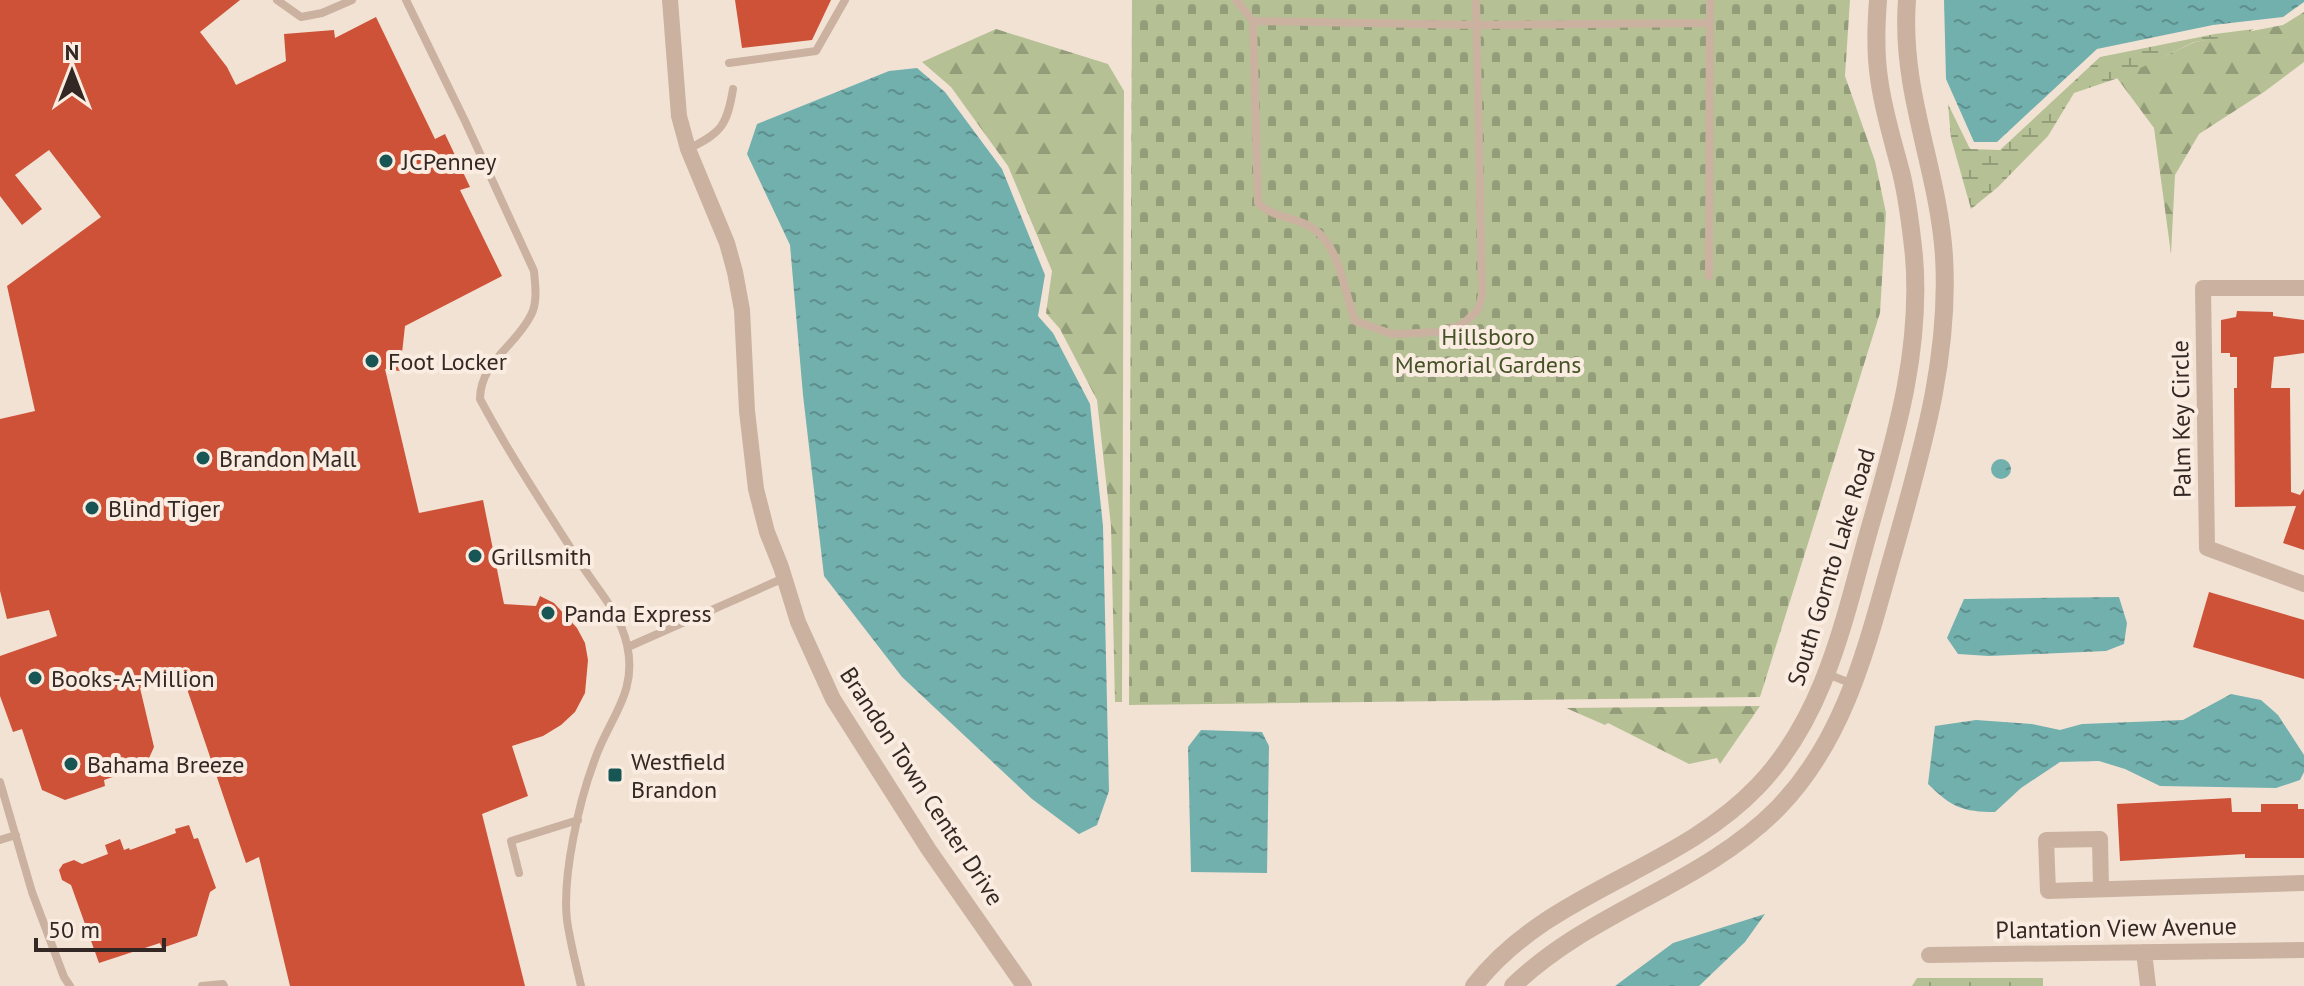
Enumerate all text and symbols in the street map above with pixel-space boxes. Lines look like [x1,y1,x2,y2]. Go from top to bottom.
north arrow [32,32,112,112]
text: N [65,38,79,66]
place label: JCPenney [401,146,497,177]
marker: JCPenney [377,152,395,170]
park label: Hillsboro Memorial Gardens [1395,321,1581,380]
street label: Palm Key Circle [2164,340,2198,498]
place label: Foot Locker [388,346,507,377]
marker: Foot Locker [363,352,381,370]
place label: Brandon Mall [219,443,356,474]
street label: South Gornto Lake Road [1780,445,1882,689]
marker: Brandon Mall [194,449,212,467]
place label: Blind Tiger [108,493,220,524]
marker: Blind Tiger [83,499,101,517]
place label: Grillsmith [491,541,592,572]
marker: Grillsmith [466,547,484,565]
place label: Panda Express [564,598,712,629]
marker: Panda Express [539,604,557,622]
street label: Brandon Town Center Drive [833,661,1011,911]
place label: Books-A-Million [51,663,215,694]
marker: Books-A-Million [26,669,44,687]
place label: Westfield Brandon [631,746,725,805]
place label: Bahama Breeze [87,749,244,780]
marker: Bahama Breeze [62,755,80,773]
marker: Westfield Brandon [606,766,624,784]
scale bar [36,902,164,952]
street label: Plantation View Avenue [1995,910,2237,946]
text: 50 m [48,914,100,945]

